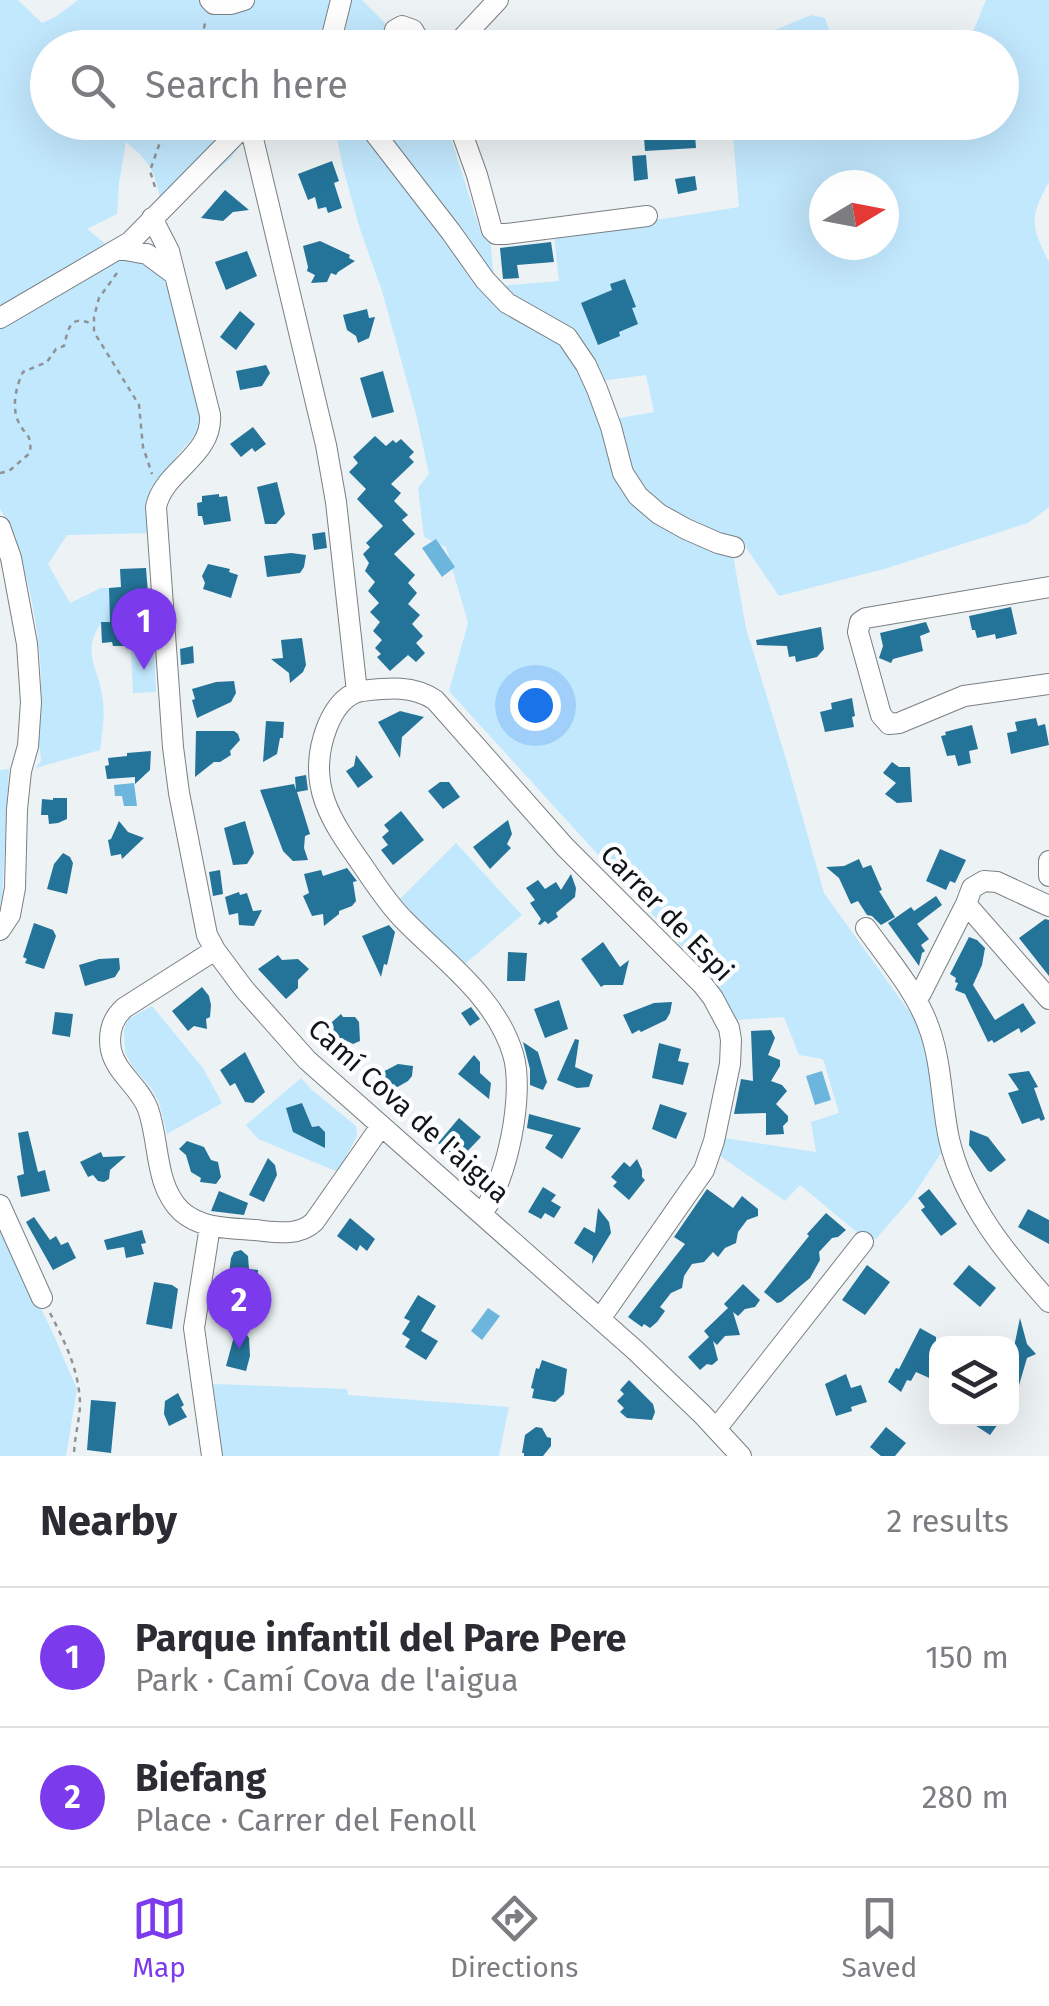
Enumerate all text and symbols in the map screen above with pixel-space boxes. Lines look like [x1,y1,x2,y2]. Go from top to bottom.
search box [30,30,1019,140]
icon: search [65,58,120,113]
text: Search here [145,62,348,108]
north arrow [809,170,899,260]
pin: 1 [112,588,176,670]
your location [510,680,561,731]
street label: Carrer de Espi [594,838,740,988]
street label: Camí Cova de l'aigua [302,1012,516,1210]
pin: 2 [206,1266,272,1349]
map controls [929,1336,1019,1426]
button: layers [929,1336,1019,1426]
text: Nearby [40,1496,177,1546]
text: 2 results [886,1502,1009,1540]
text: Parque infantil del Pare Pere [135,1615,626,1661]
text: 1 [65,1638,80,1676]
text: 150 m [925,1638,1009,1676]
text: Park · Camí Cova de l'aigua [135,1661,519,1699]
text: Biefang [135,1755,266,1801]
text: 2 [64,1778,81,1816]
text: 280 m [922,1778,1009,1816]
text: Place · Carrer del Fenoll [135,1801,476,1839]
tab: Map [132,1891,187,1984]
tab: Directions [450,1891,578,1984]
tab: Saved [842,1891,917,1984]

